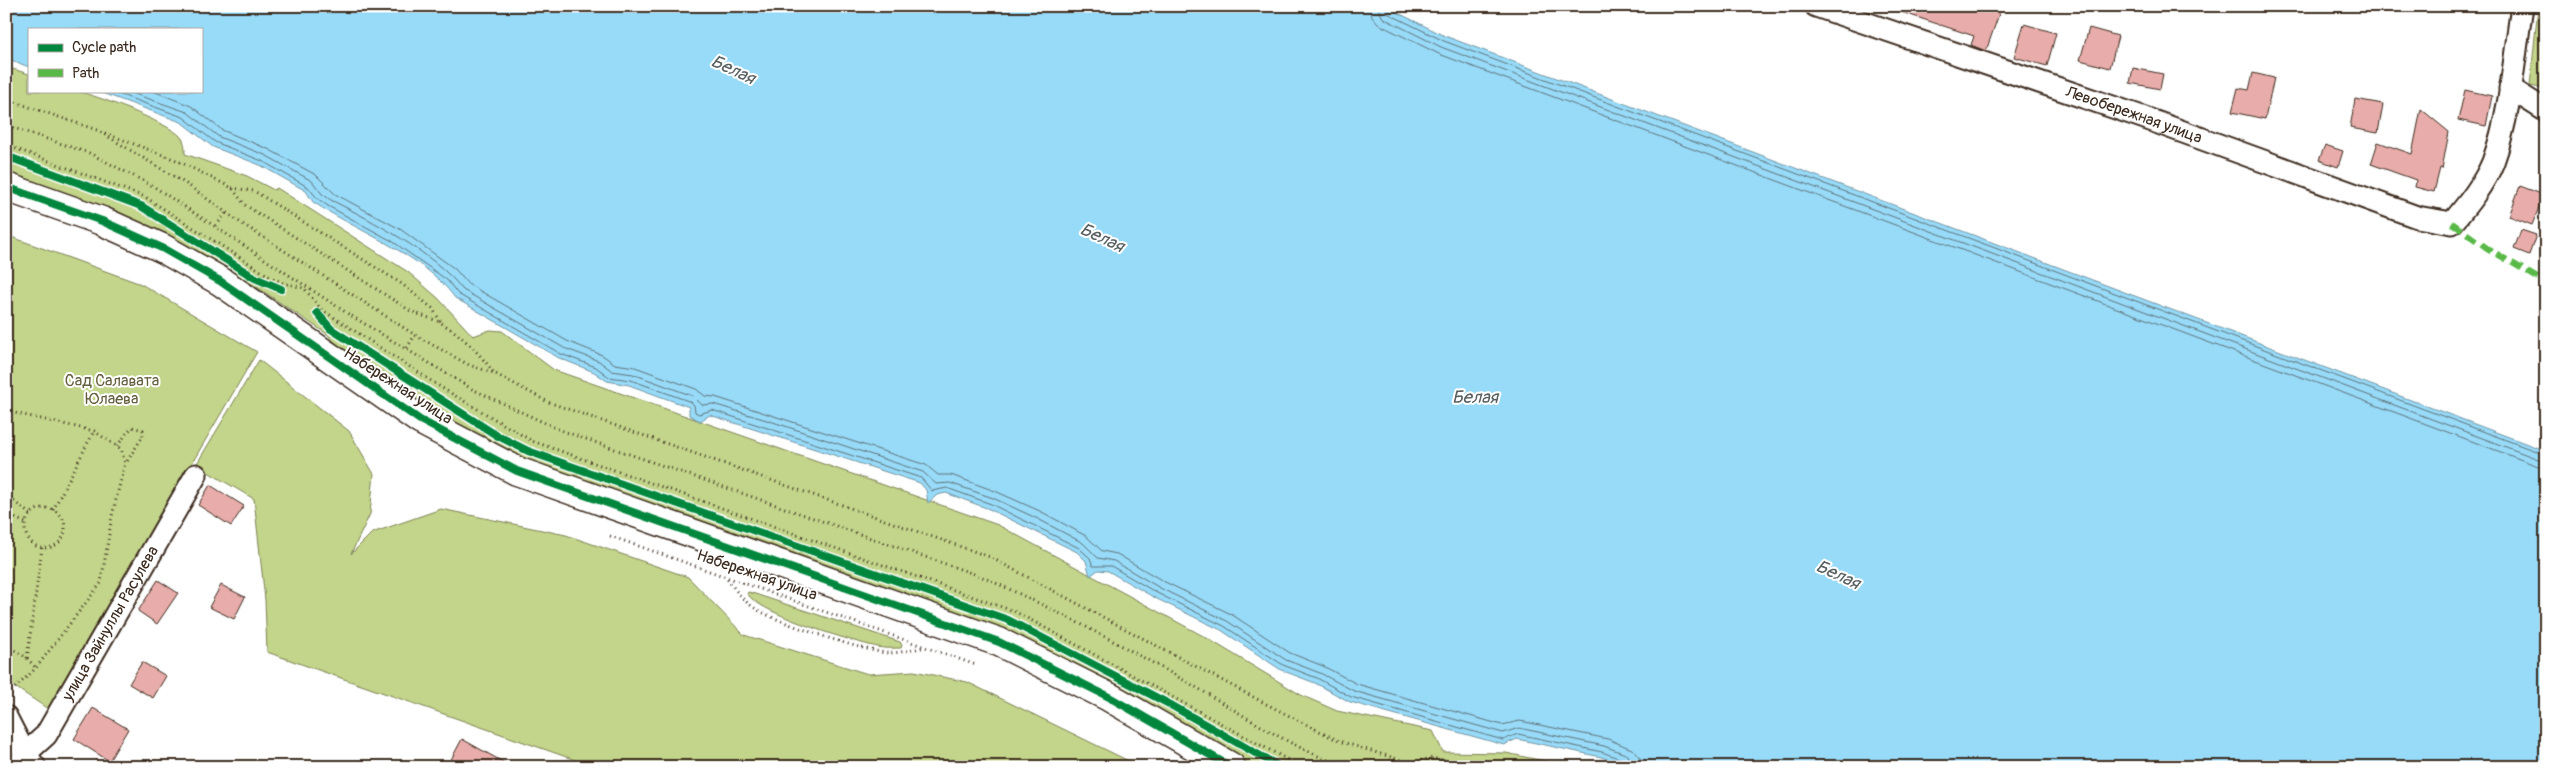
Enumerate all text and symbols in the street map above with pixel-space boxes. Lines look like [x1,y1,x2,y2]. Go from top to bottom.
legend [28,28,202,92]
text: Cycle path [72,38,136,57]
water label: Белая [707,50,760,91]
text: Path [72,64,99,83]
street label: Левобережная улица [2062,81,2205,148]
water label: Белая [1076,218,1129,259]
street label: Набережная улица [340,343,456,429]
park label: Сад Салавата Юлаева [65,371,159,409]
water label: Белая [1452,386,1500,409]
street label: улица Зайнуллы Расулева [57,542,163,705]
street label: Набережная улица [694,545,820,605]
water label: Белая [1812,555,1865,596]

